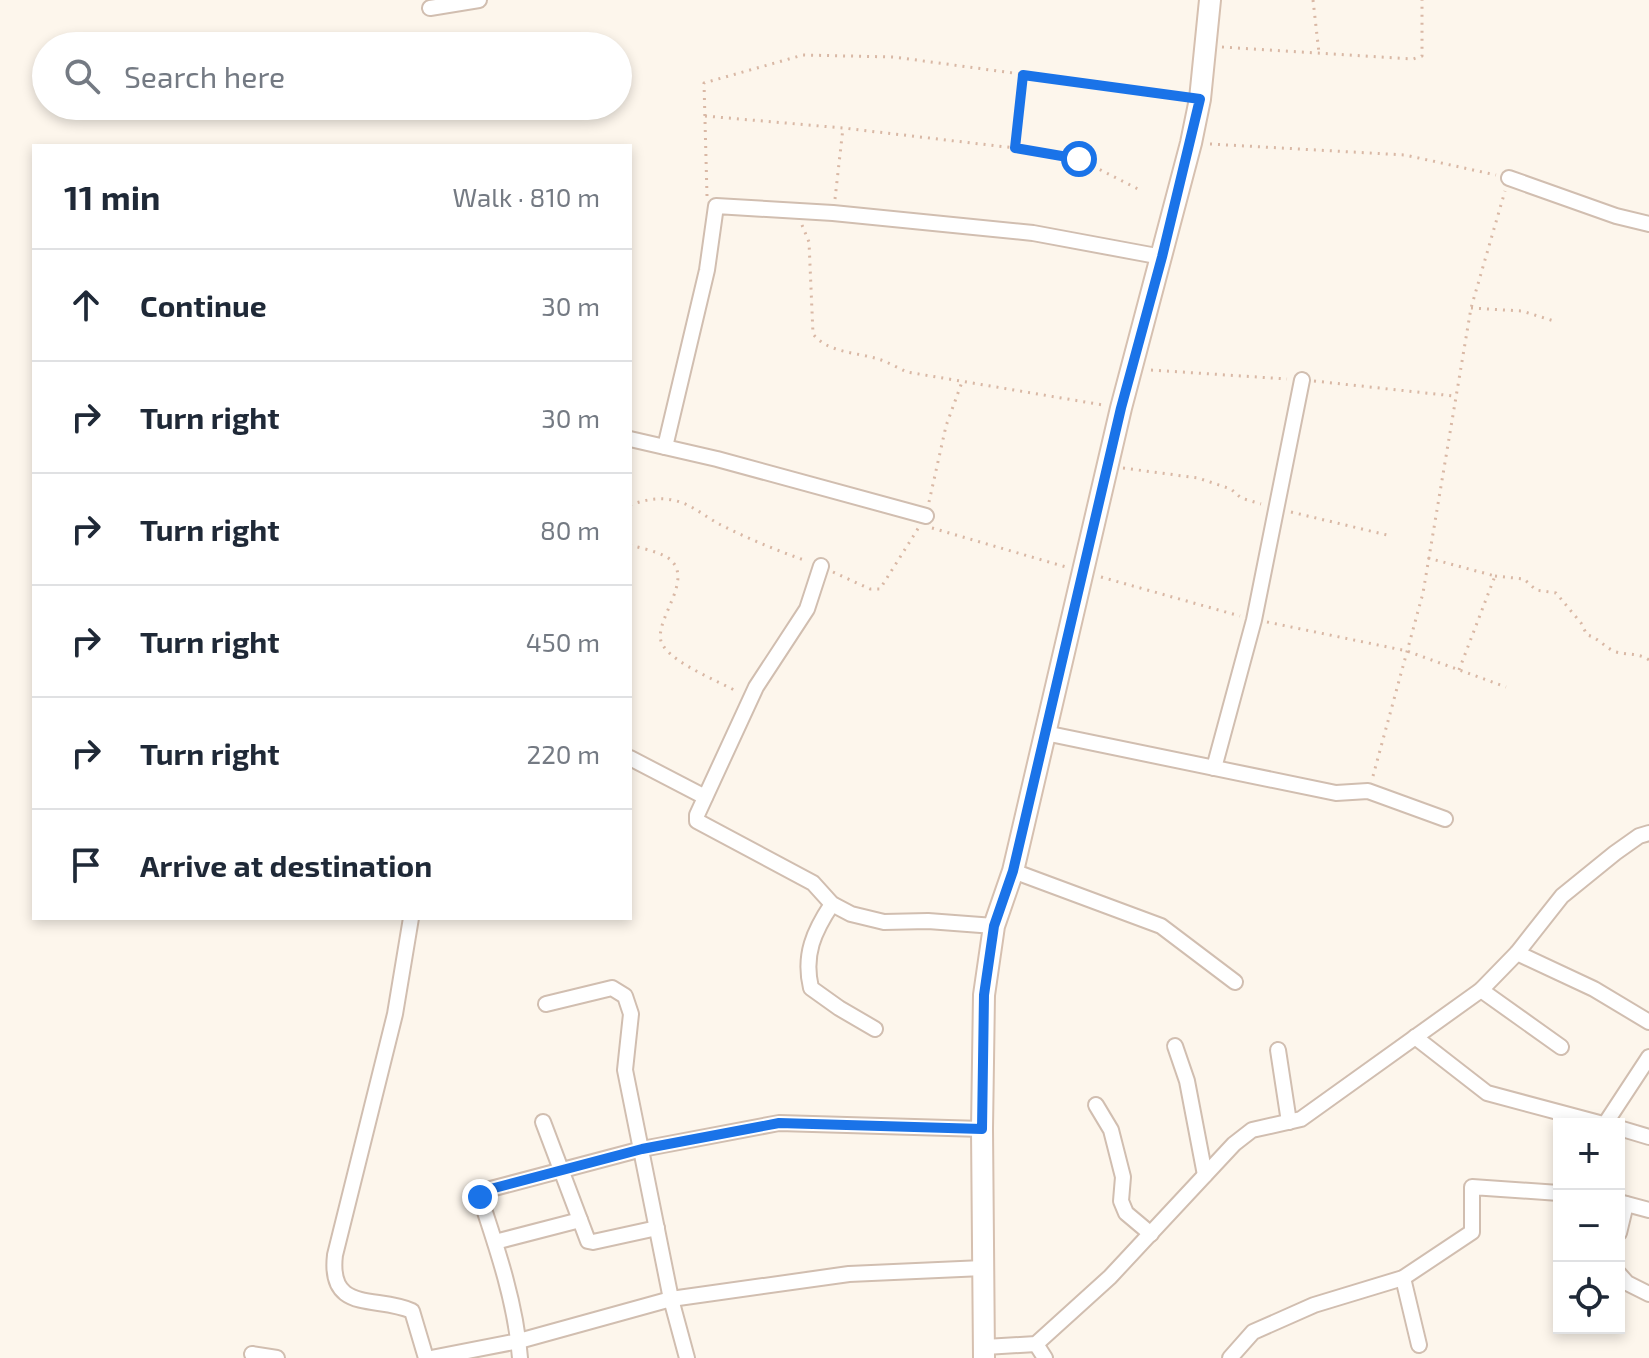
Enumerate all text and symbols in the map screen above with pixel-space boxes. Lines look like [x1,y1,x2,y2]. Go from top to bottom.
search box [32,32,632,120]
icon: search [60,54,104,98]
text: Search here [124,58,285,94]
route start [1061,141,1097,177]
text: 11 min [64,176,161,217]
text: Walk · 810 m [453,181,600,212]
icon: ahead [64,283,108,327]
text: Continue [140,287,267,323]
text: 30 m [541,290,600,321]
icon: right [64,395,108,439]
text: Turn right [140,399,280,435]
text: 30 m [541,402,600,433]
icon: right [64,507,108,551]
text: Turn right [140,511,280,547]
text: 80 m [540,514,600,545]
icon: right [64,619,108,663]
text: Turn right [140,623,280,659]
text: 450 m [526,626,600,657]
icon: right [64,731,108,775]
text: Turn right [140,735,280,771]
text: 220 m [527,738,600,769]
icon: arrive [64,843,108,887]
text: Arrive at destination [140,847,432,883]
map controls [1553,1118,1625,1334]
button: + [1553,1118,1625,1190]
route end [462,1179,498,1215]
button: − [1553,1190,1625,1262]
button: locate [1553,1262,1625,1334]

